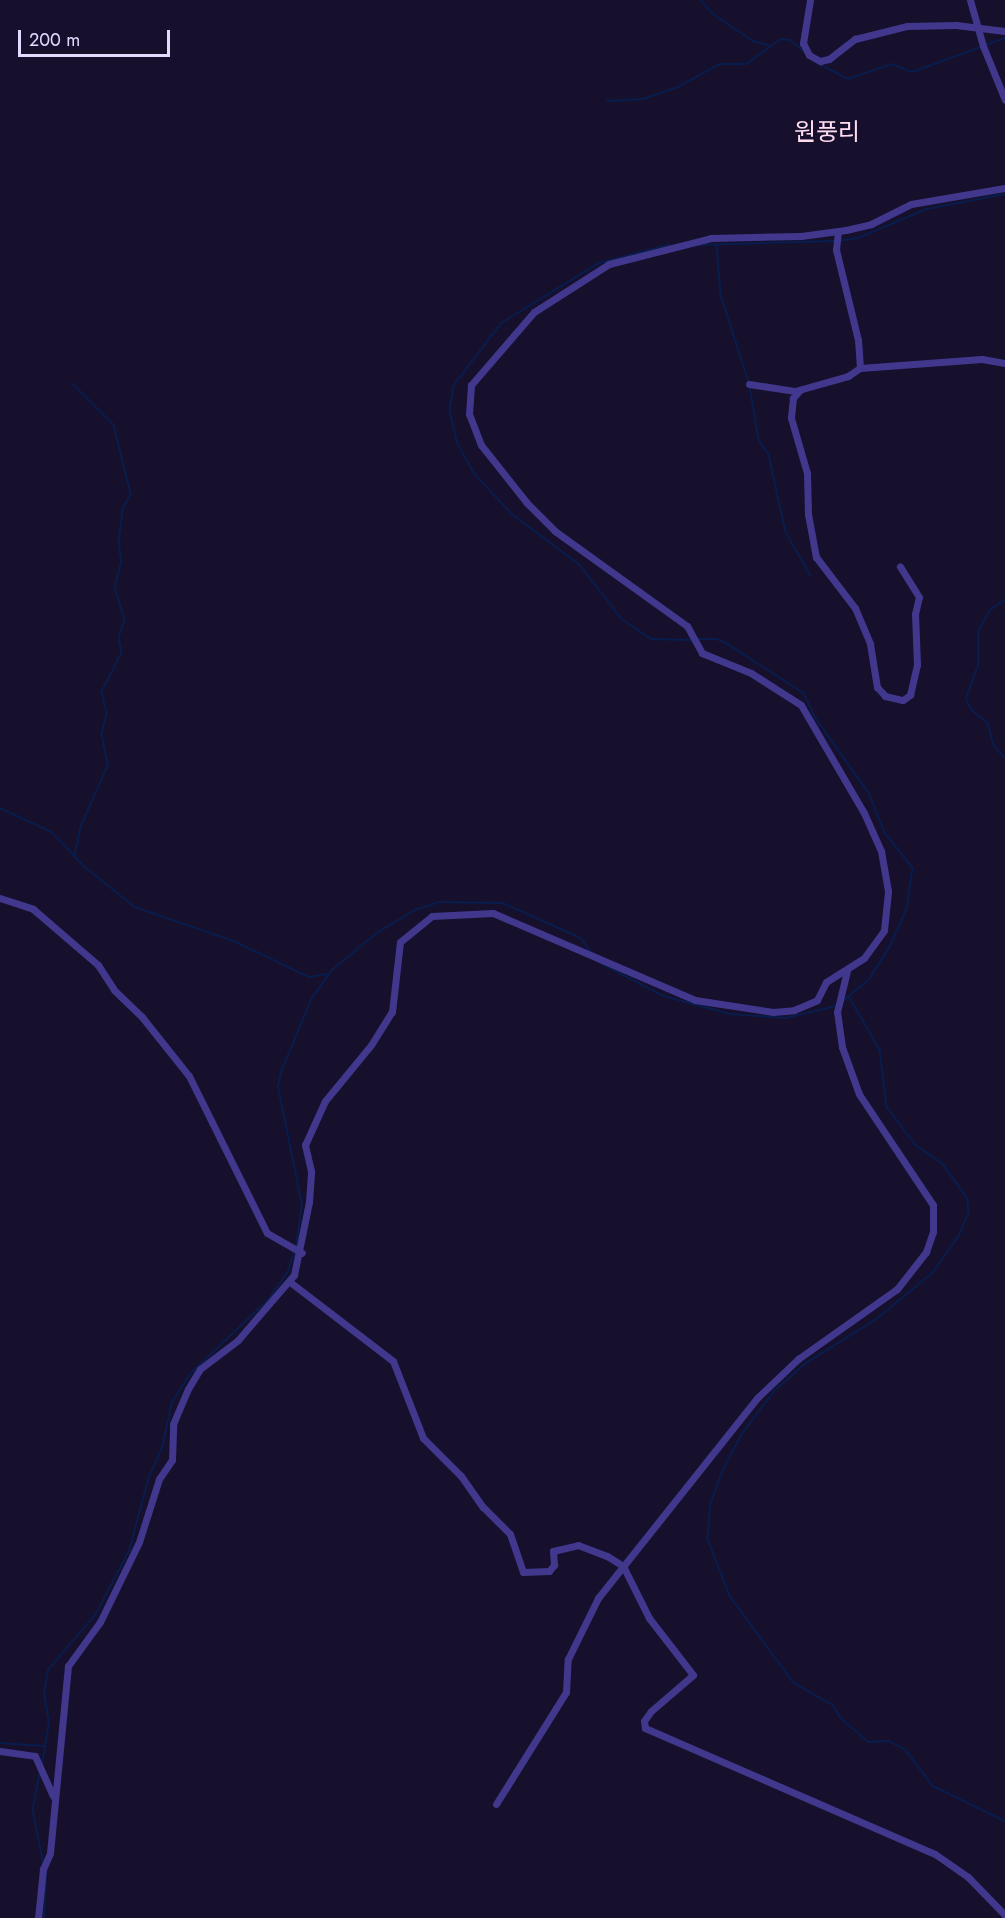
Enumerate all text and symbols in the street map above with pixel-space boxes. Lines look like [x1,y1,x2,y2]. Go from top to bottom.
scale bar [21,18,172,56]
text: 200 m [29,27,80,53]
district label: 원풍리 [794,118,860,146]

